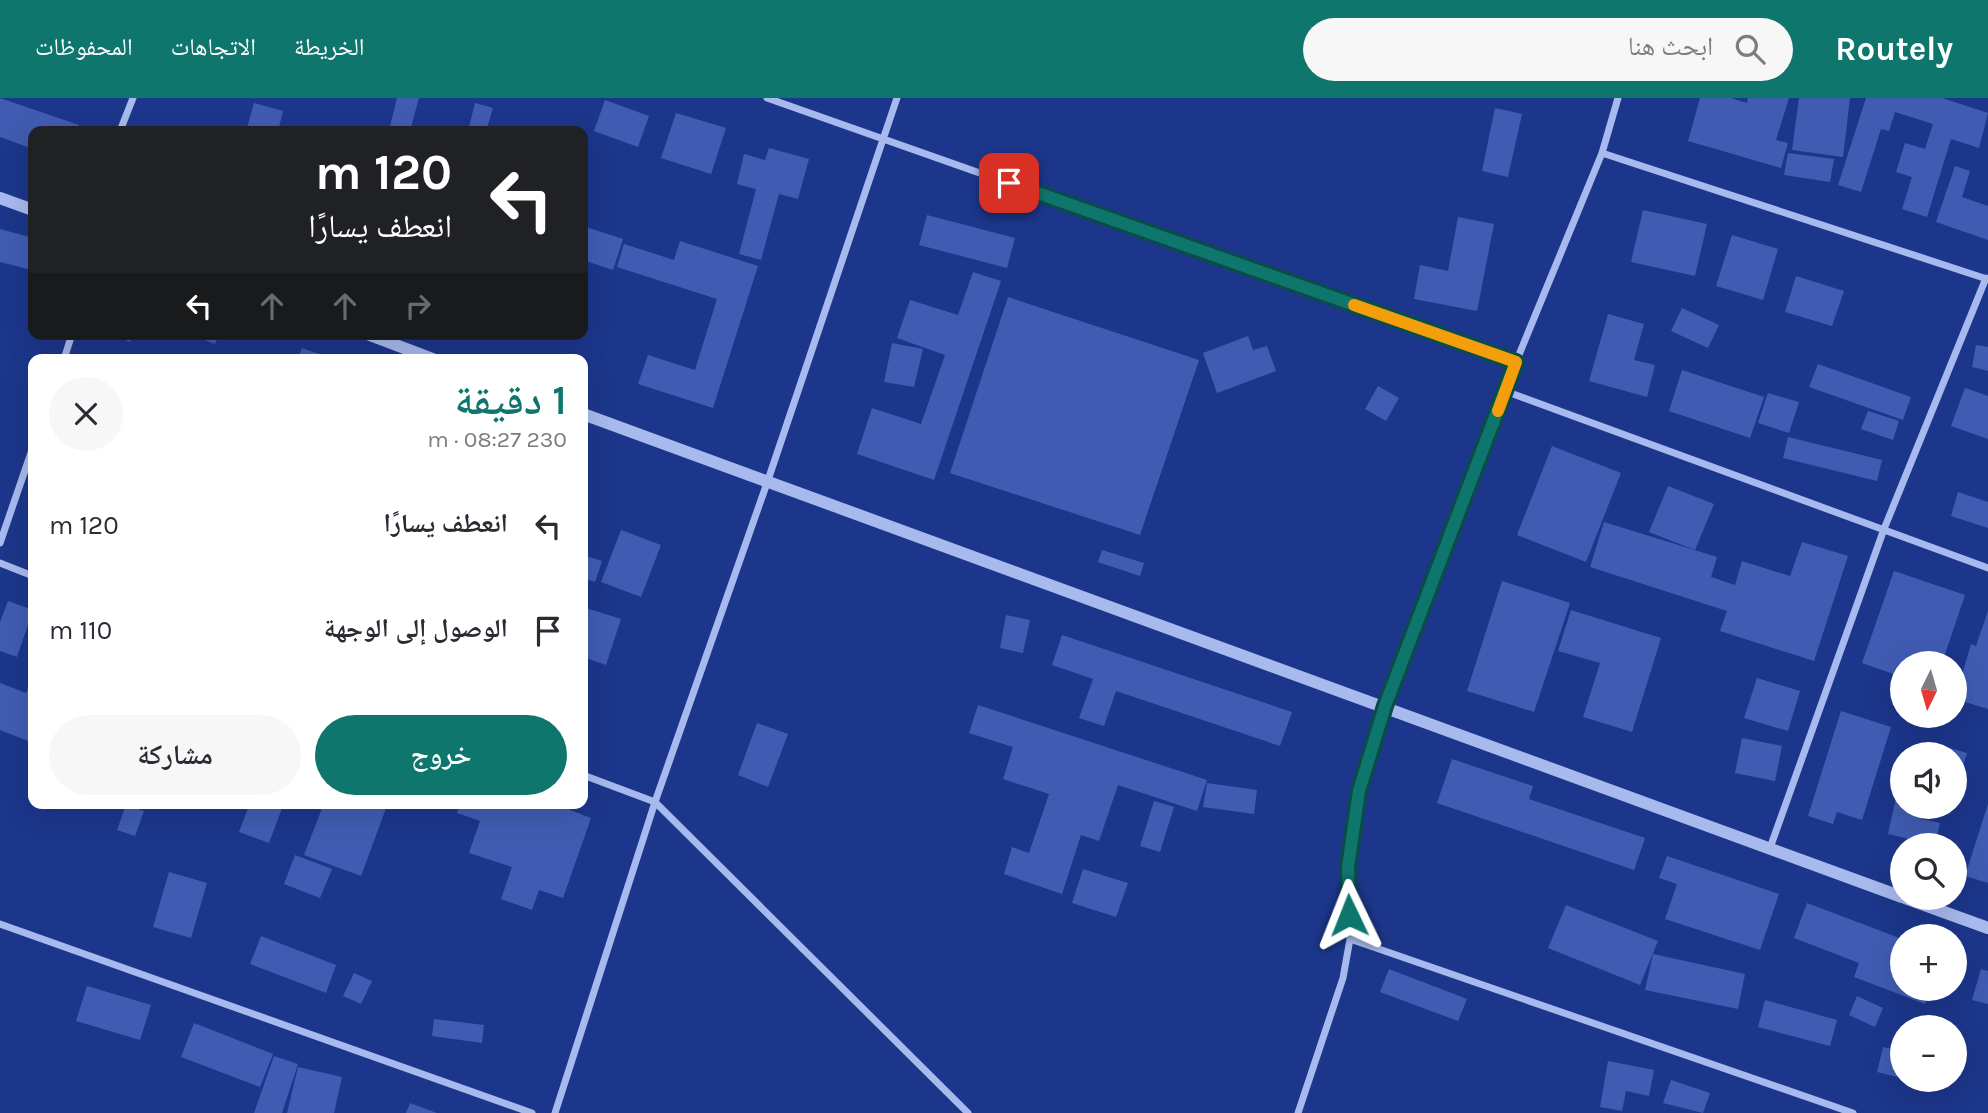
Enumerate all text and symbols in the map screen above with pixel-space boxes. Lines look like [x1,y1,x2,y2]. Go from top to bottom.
search box [1303,18,1793,81]
icon: search [1731,30,1769,68]
text: Routely [1835,30,1953,68]
text: ابحث هنا [1628,31,1713,62]
text: المحفوظات [35,33,133,61]
text: الاتجاهات [171,33,256,61]
text: الخريطة [294,33,365,61]
text: 120 m [315,144,452,201]
pin [979,153,1039,213]
icon: left [476,154,567,245]
icon: arrive [990,164,1028,202]
text: انعطف يسارًا [308,208,452,245]
icon: left [180,287,218,325]
icon: ahead [253,287,291,325]
icon: ahead [326,287,364,325]
icon: right [399,287,437,325]
text: 1 دقيقة [455,375,567,425]
button: close [49,377,123,451]
text: 230 m · 08:27 [427,426,567,453]
icon: left [529,507,567,545]
text: انعطف يسارًا [384,508,508,539]
text: 120 m [49,510,119,541]
icon: arrive [529,612,567,650]
text: الوصول إلى الوجهة [324,613,508,644]
text: 110 m [49,615,112,646]
north arrow [1890,651,1967,728]
map controls [1890,651,1967,1092]
button: مشاركة [49,715,301,795]
button: خروج [315,715,567,795]
button: sound [1890,742,1967,819]
button: search [1890,833,1967,910]
position arrow [1312,878,1386,952]
button: + [1890,924,1967,1001]
button: − [1890,1015,1967,1092]

